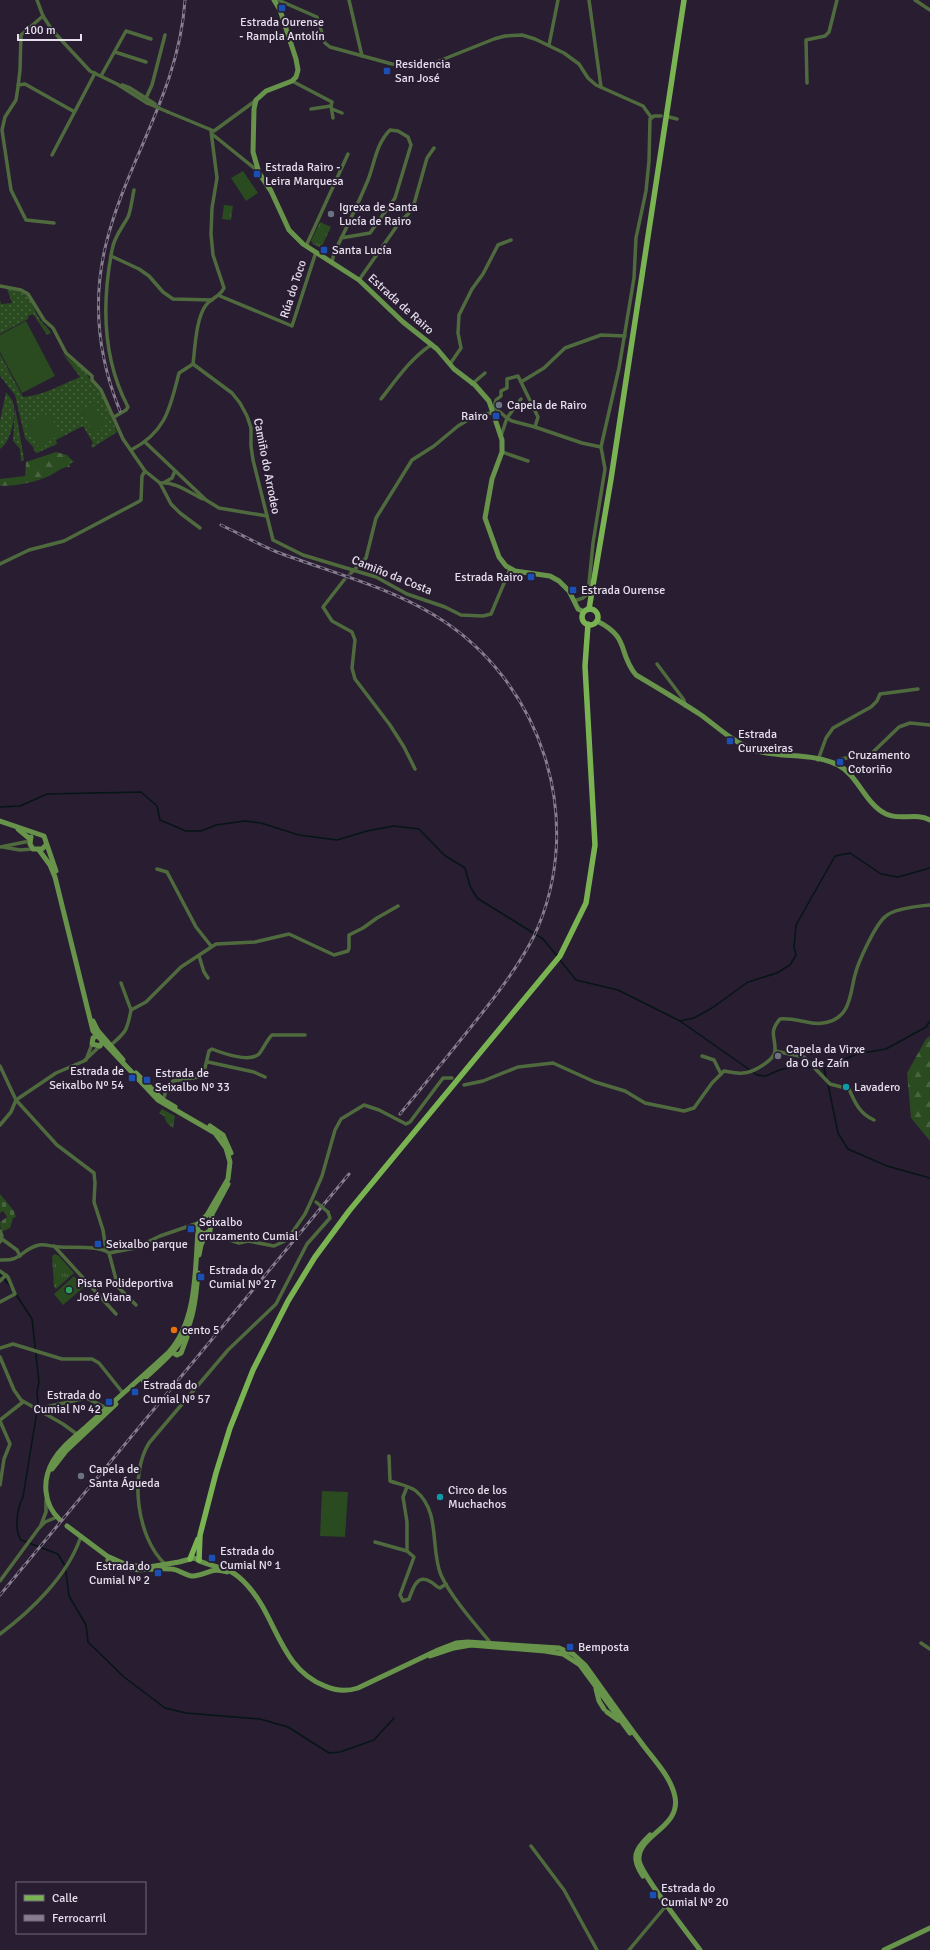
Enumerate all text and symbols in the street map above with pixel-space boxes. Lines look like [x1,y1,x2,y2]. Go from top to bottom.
marker: Estrada Ourense - Rampla Antolín [277,3,287,13]
place label: Estrada Ourense - Rampla Antolín [239,15,325,44]
scale bar [18,16,81,42]
text: 100 m [24,23,56,38]
place label: Residencia San José [395,57,451,86]
marker: Residencia San José [382,66,392,76]
place label: Estrada Rairo - Leira Marquesa [265,160,344,189]
marker: Estrada Rairo - Leira Marquesa [252,169,262,179]
place label: Igrexa de Santa Lucía de Rairo [339,200,418,229]
marker: Igrexa de Santa Lucía de Rairo [326,209,336,219]
place label: Santa Lucía [332,243,392,258]
marker: Santa Lucía [319,245,329,255]
street label: Rúa do Toco [277,258,310,320]
street label: Estrada de Rairo [365,271,437,338]
place label: Capela de Rairo [507,398,587,413]
marker: Capela de Rairo [494,400,504,410]
place label: Rairo [461,409,488,424]
marker: Rairo [491,411,501,421]
street label: Camiño do Arrodeo [250,417,283,515]
street label: Camiño da Costa [349,552,434,598]
place label: Estrada Rairo [454,570,523,585]
marker: Estrada Rairo [526,572,536,582]
place label: Estrada Ourense [581,583,665,598]
marker: Estrada Ourense [568,585,578,595]
place label: Estrada Curuxeiras [738,727,793,756]
marker: Estrada Curuxeiras [725,736,735,746]
place label: Cruzamento Cotoriño [848,748,910,777]
marker: Cruzamento Cotoriño [835,757,845,767]
place label: Capela da Virxe da O de Zaín [786,1042,865,1071]
marker: Capela da Virxe da O de Zaín [773,1051,783,1061]
place label: Estrada de Seixalbo Nº 54 [49,1064,125,1093]
place label: Estrada de Seixalbo Nº 33 [155,1066,230,1095]
marker: Estrada de Seixalbo Nº 54 [127,1073,137,1083]
marker: Estrada de Seixalbo Nº 33 [142,1075,152,1085]
place label: Lavadero [854,1080,900,1095]
marker: Lavadero [841,1082,851,1092]
place label: Seixalbo cruzamento Cumial [199,1215,299,1244]
marker: Seixalbo cruzamento Cumial [186,1224,196,1234]
place label: Seixalbo parque [106,1237,188,1252]
marker: Seixalbo parque [93,1239,103,1249]
place label: Estrada do Cumial Nº 27 [209,1263,277,1292]
marker: Estrada do Cumial Nº 27 [196,1272,206,1282]
place label: Pista Polideportiva José Viana [77,1276,173,1305]
marker: Pista Polideportiva José Viana [64,1285,74,1295]
place label: cento 5 [182,1323,220,1338]
marker: cento 5 [169,1325,179,1335]
place label: Estrada do Cumial Nº 57 [143,1378,211,1407]
marker: Estrada do Cumial Nº 57 [130,1387,140,1397]
place label: Estrada do Cumial Nº 42 [33,1388,101,1417]
marker: Estrada do Cumial Nº 42 [104,1397,114,1407]
place label: Capela de Santa Águeda [89,1462,160,1491]
marker: Capela de Santa Águeda [76,1471,86,1481]
place label: Circo de los Muchachos [448,1483,507,1512]
marker: Circo de los Muchachos [435,1492,445,1502]
place label: Estrada do Cumial Nº 1 [220,1544,281,1573]
marker: Estrada do Cumial Nº 1 [207,1553,217,1563]
place label: Estrada do Cumial Nº 2 [89,1559,150,1588]
marker: Estrada do Cumial Nº 2 [153,1568,163,1578]
place label: Bemposta [578,1640,629,1655]
marker: Bemposta [565,1642,575,1652]
place label: Estrada do Cumial Nº 20 [661,1881,729,1910]
legend [16,1882,146,1934]
marker: Estrada do Cumial Nº 20 [648,1890,658,1900]
text: Calle [52,1891,78,1906]
text: Ferrocarril [52,1911,107,1926]

